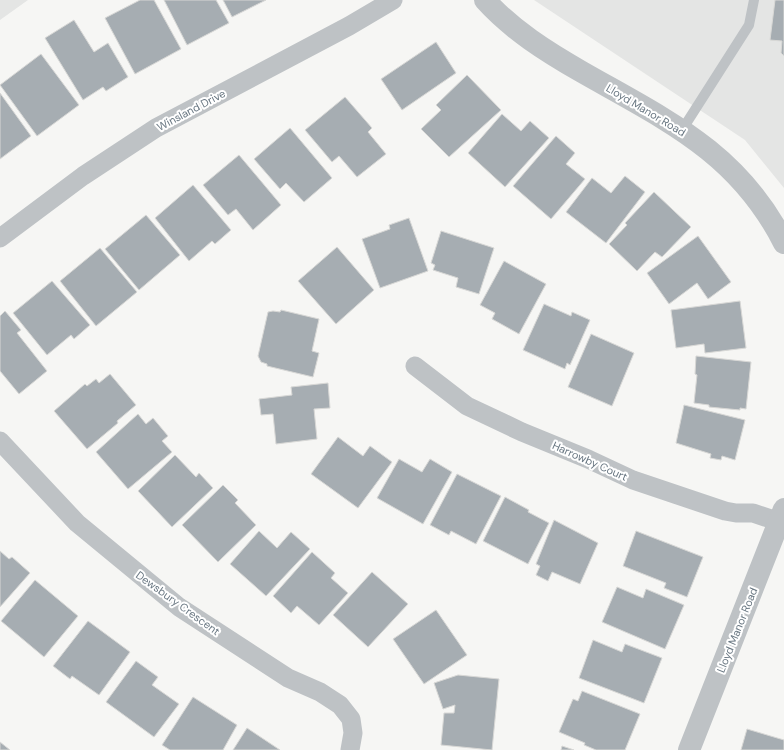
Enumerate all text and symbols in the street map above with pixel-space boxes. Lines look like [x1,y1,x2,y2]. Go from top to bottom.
street label: Lloyd Manor Road [604,81,688,139]
street label: Winsland Drive [154,86,228,134]
street label: Harrowby Court [550,438,630,484]
street label: Dewsbury Crescent [133,568,223,638]
street label: Lloyd Manor Road [714,585,760,675]

